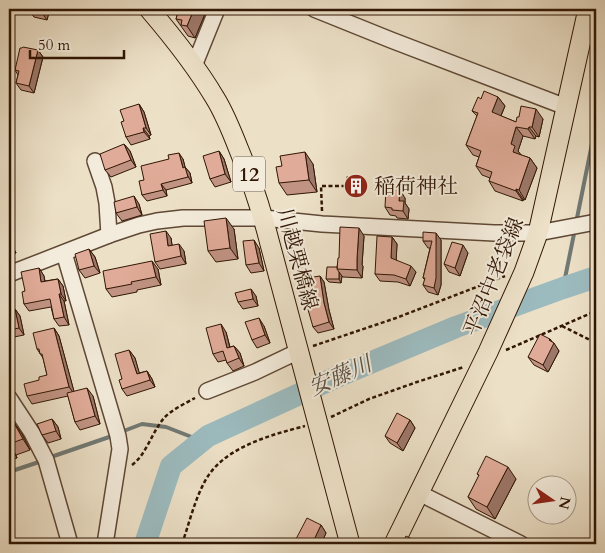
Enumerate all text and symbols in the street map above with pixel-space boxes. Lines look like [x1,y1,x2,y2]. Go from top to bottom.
scale bar [30,28,124,60]
text: 50 m [38,35,70,55]
road number: 12 [233,156,265,192]
place label: 稲荷神社 [374,172,458,201]
building icon: 稲荷神社 [343,173,369,199]
street label: 川越栗橋線 [269,205,325,313]
street label: 平沼中老袋線 [457,213,531,341]
water label: 安藤川 [304,348,378,403]
north arrow [528,476,578,526]
text: N [554,495,575,511]

